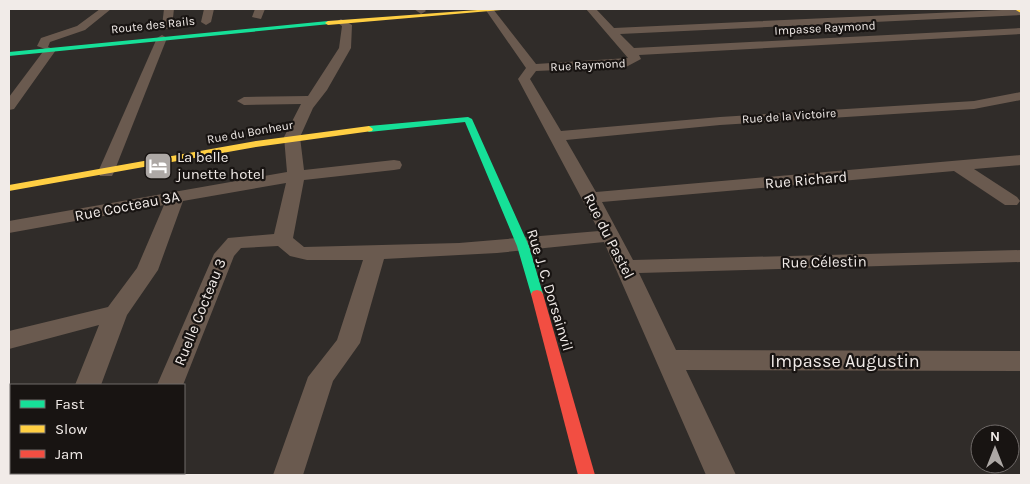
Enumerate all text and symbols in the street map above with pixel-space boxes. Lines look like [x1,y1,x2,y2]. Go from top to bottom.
street label: Route des Rails [110,14,196,36]
street label: Impasse Raymond [774,18,876,38]
street label: Rue Raymond [550,56,626,74]
street label: Rue de la Victoire [742,106,836,126]
street label: Rue du Bonheur [206,117,295,146]
place label: La belle junette hotel [175,148,265,183]
hotel icon: La belle junette hotel [143,151,173,181]
street label: Rue Richard [764,167,848,193]
street label: Rue Cocteau 3A [73,187,181,225]
street label: Rue du Pastel [580,190,638,282]
street label: Rue J. C. Dorsainvil [523,227,577,353]
street label: Rue Célestin [781,252,867,272]
street label: Ruelle Cocteau 3 [170,256,230,368]
street label: Impasse Augustin [770,350,920,372]
legend [10,384,185,474]
text: Fast [55,395,85,413]
text: Slow [55,420,87,438]
north arrow [970,424,1020,474]
text: N [990,428,1000,445]
text: Jam [55,445,83,463]

